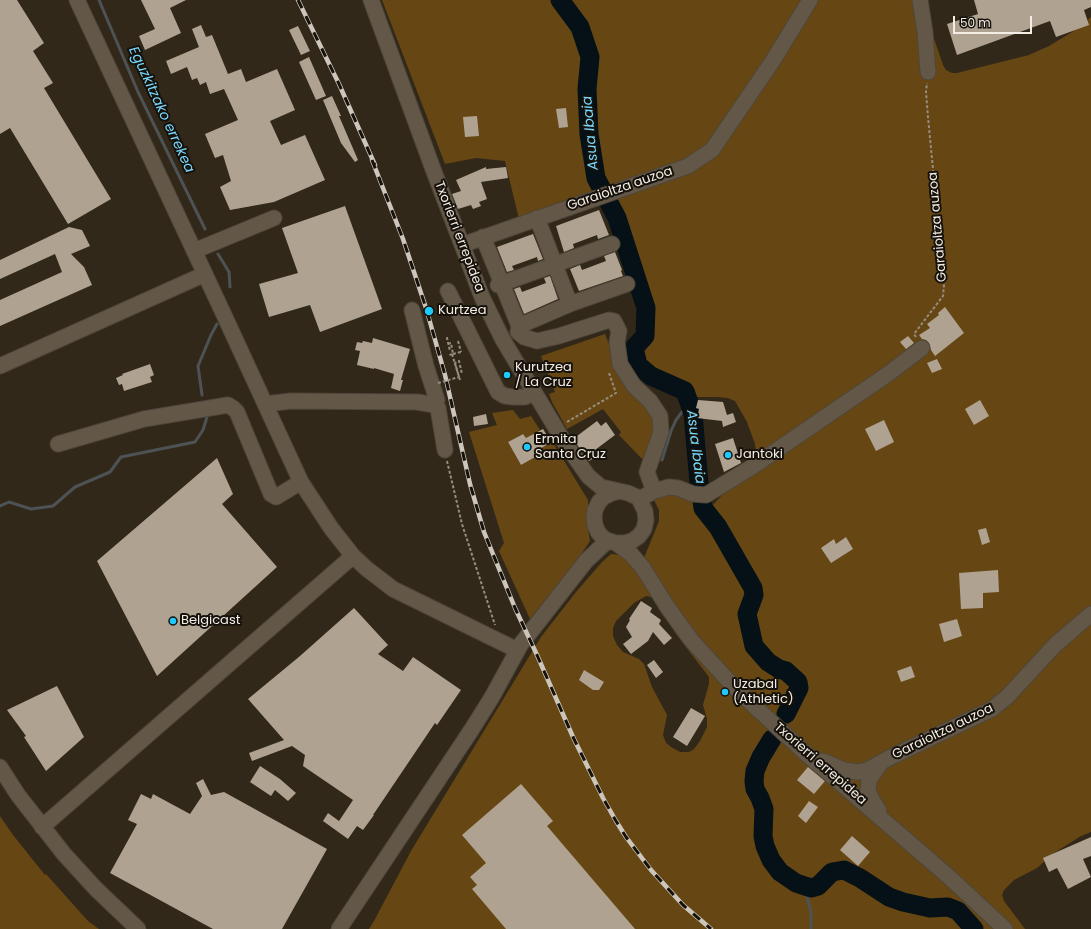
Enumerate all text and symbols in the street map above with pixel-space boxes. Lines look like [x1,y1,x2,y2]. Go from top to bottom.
scale bar [955,8,1034,34]
text: 50 m [960,14,991,31]
water label: Eguzkitzako errekea [124,44,198,176]
water label: Asua Ibaia [579,95,603,171]
street label: Garaioltza auzoa [565,164,675,214]
street label: Garaioltza auzoa [925,171,951,283]
street label: Txorierri errepidea [431,179,487,295]
place label: Kurtzea [438,303,486,319]
marker: Kurtzea [423,305,435,317]
place label: Kurutzea / La Cruz [515,360,572,391]
marker: Kurutzea / La Cruz [502,370,512,380]
water label: Asua Ibaia [682,409,708,485]
place label: Ermita Santa Cruz [535,432,606,463]
marker: Ermita Santa Cruz [522,442,532,452]
place label: Jantoki [736,447,783,463]
marker: Jantoki [723,450,733,460]
place label: Belgicast [181,613,240,629]
marker: Belgicast [168,616,178,626]
place label: Uzabal (Athletic) [733,677,794,708]
marker: Uzabal (Athletic) [720,687,730,697]
street label: Garaioltza auzoa [890,701,996,763]
street label: Txorierri errepidea [771,720,869,808]

